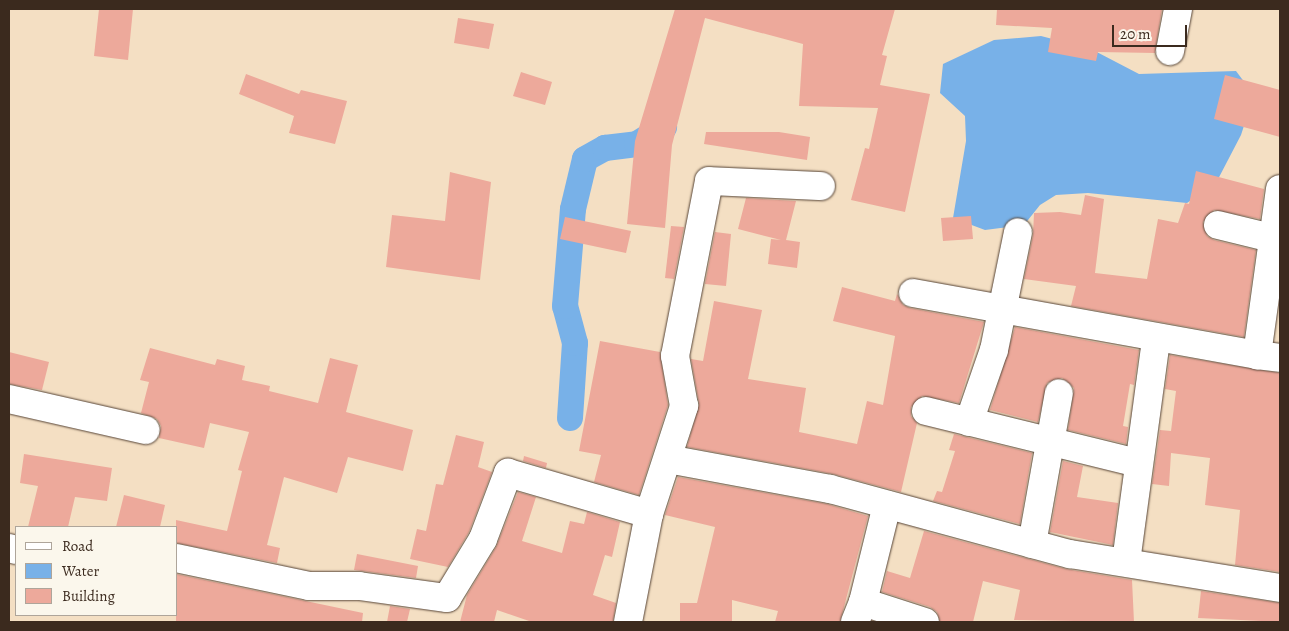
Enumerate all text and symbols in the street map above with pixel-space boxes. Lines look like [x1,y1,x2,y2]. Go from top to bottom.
scale bar [1114,15,1189,47]
text: 20 m [1120,24,1151,44]
legend [15,526,178,616]
text: Road [62,536,93,556]
text: Water [62,561,99,581]
text: Building [62,586,115,606]

